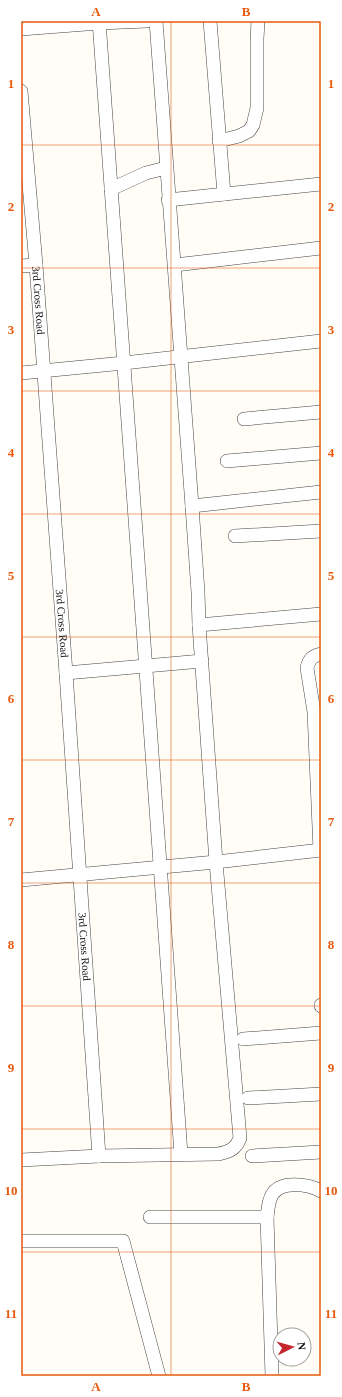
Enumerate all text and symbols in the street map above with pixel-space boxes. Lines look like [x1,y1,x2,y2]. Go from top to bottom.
text: A [91,4,101,19]
text: B [242,4,251,19]
text: 1 [8,76,14,91]
text: 1 [328,76,334,91]
text: 2 [8,199,14,214]
text: 2 [328,199,334,214]
street label: 3rd Cross Road [30,266,47,335]
text: 3 [8,322,15,337]
text: 3 [328,322,335,337]
text: 4 [8,445,15,460]
text: 4 [328,445,335,460]
text: 5 [8,568,15,583]
text: 5 [328,568,335,583]
street label: 3rd Cross Road [54,589,71,658]
text: 6 [8,691,15,706]
text: 6 [328,691,335,706]
text: 7 [8,814,15,829]
text: 7 [328,814,335,829]
street label: 3rd Cross Road [76,912,93,982]
text: 8 [8,937,15,952]
text: 8 [328,937,335,952]
text: 9 [8,1060,15,1075]
text: 9 [328,1060,335,1075]
text: 10 [5,1183,18,1198]
text: 10 [325,1183,338,1198]
text: 11 [5,1306,17,1321]
text: 11 [325,1306,337,1321]
north arrow [272,1327,312,1367]
text: N [296,1341,308,1351]
text: A [91,1379,101,1394]
text: B [242,1379,251,1394]

